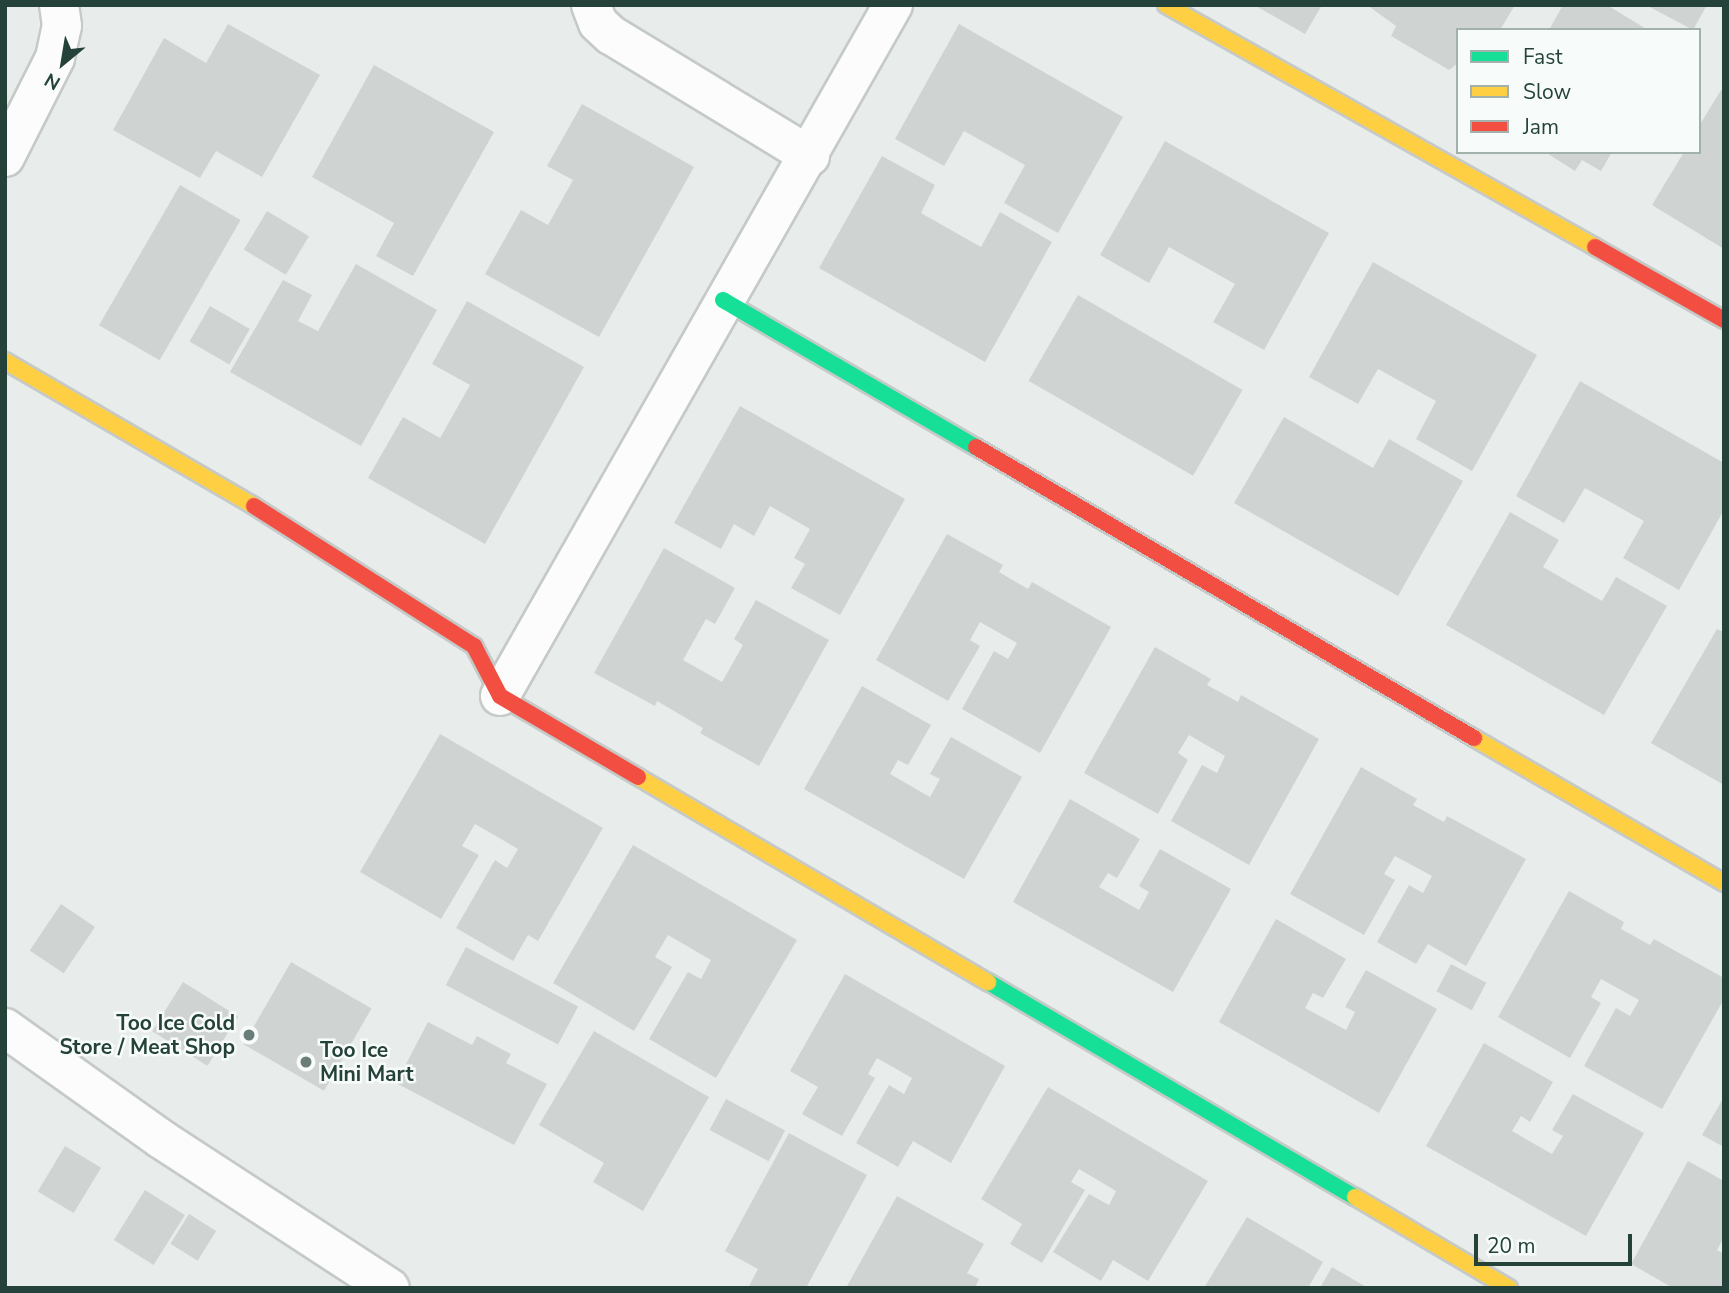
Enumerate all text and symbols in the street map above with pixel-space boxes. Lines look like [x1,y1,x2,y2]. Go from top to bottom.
north arrow [28,28,98,98]
legend [1456,28,1701,154]
text: Fast [1523,43,1563,71]
text: N [40,66,65,96]
text: Slow [1523,78,1571,106]
text: Jam [1523,113,1559,141]
place label: Too Ice Cold Store / Meat Shop [59,1010,235,1060]
marker: Too Ice Cold Store / Meat Shop [241,1027,257,1043]
place label: Too Ice Mini Mart [320,1037,413,1087]
marker: Too Ice Mini Mart [298,1054,314,1070]
scale bar [1477,1220,1634,1264]
text: 20 m [1487,1232,1536,1260]

